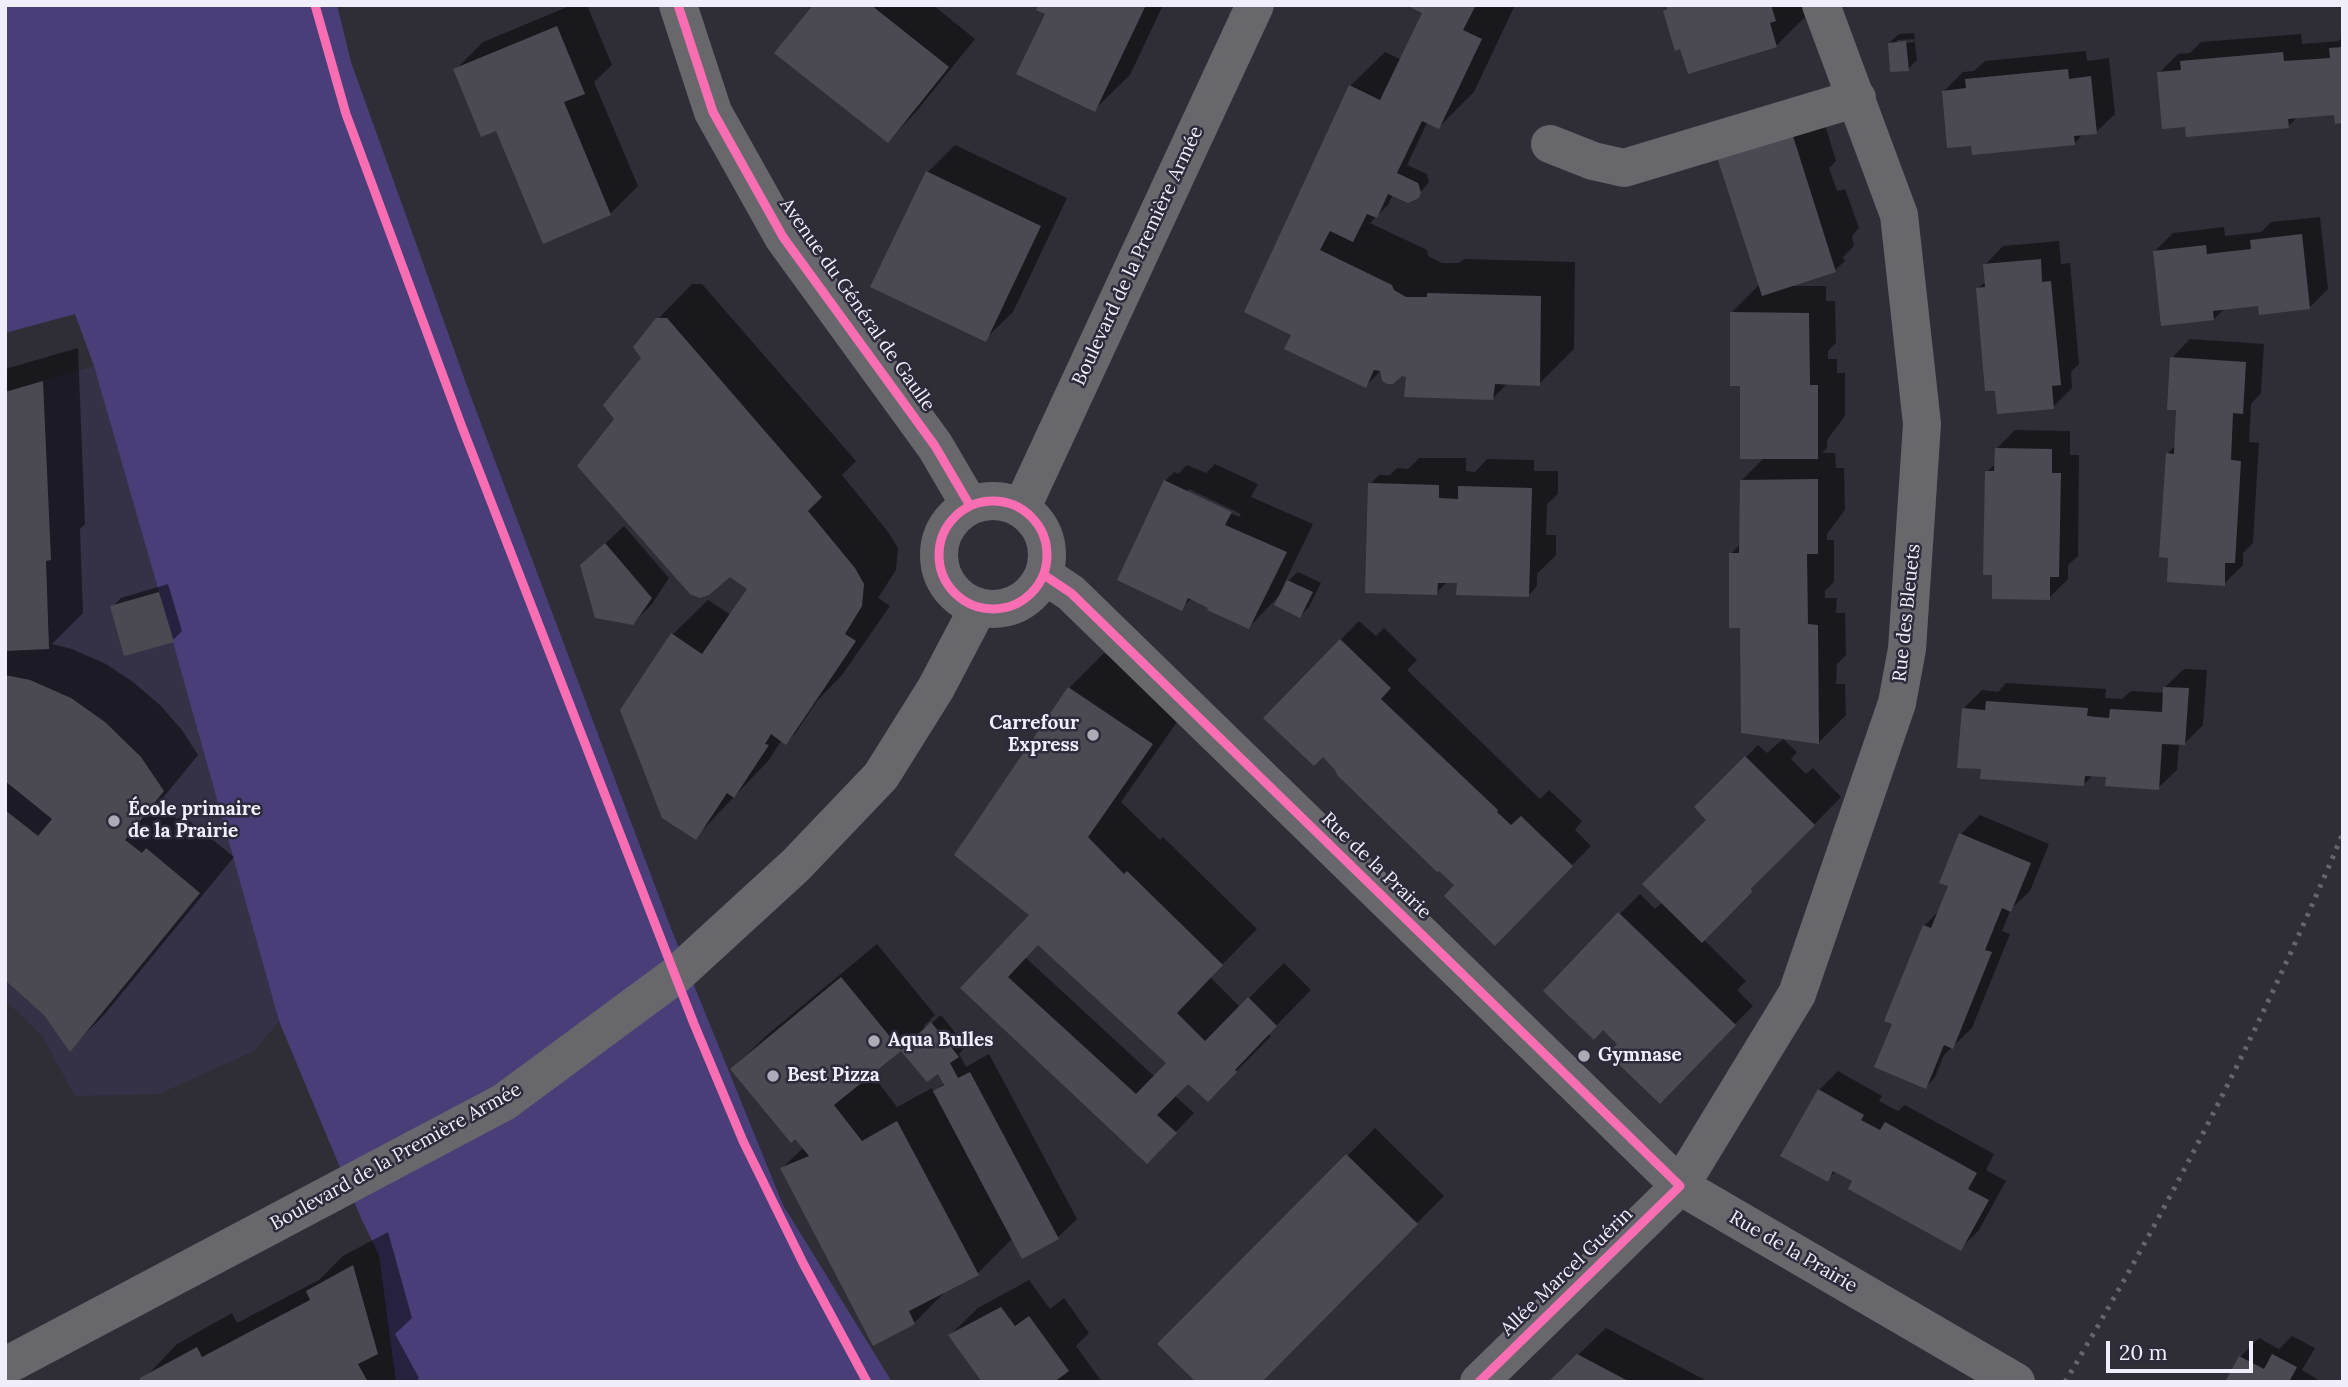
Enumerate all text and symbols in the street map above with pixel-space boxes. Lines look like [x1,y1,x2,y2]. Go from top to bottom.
street label: Boulevard de la Première Armée [1068,123,1208,389]
street label: Avenue du Général de Gaulle [775,194,939,416]
street label: Rue des Bleuets [1888,543,1926,683]
place label: Carrefour Express [989,713,1079,757]
marker: Carrefour Express [1085,727,1101,743]
place label: École primaire de la Prairie [128,799,261,843]
street label: Rue de la Prairie [1316,808,1436,924]
marker: École primaire de la Prairie [106,813,122,829]
place label: Aqua Bulles [888,1030,994,1052]
marker: Aqua Bulles [866,1033,882,1049]
place label: Gymnase [1598,1045,1682,1067]
marker: Gymnase [1576,1048,1592,1064]
place label: Best Pizza [787,1065,880,1087]
marker: Best Pizza [765,1068,781,1084]
street label: Boulevard de la Première Armée [267,1078,525,1236]
street label: Allée Marcel Guérin [1496,1203,1638,1341]
street label: Rue de la Prairie [1725,1206,1861,1298]
scale bar [2110,1328,2257,1372]
text: 20 m [2119,1339,2168,1366]

